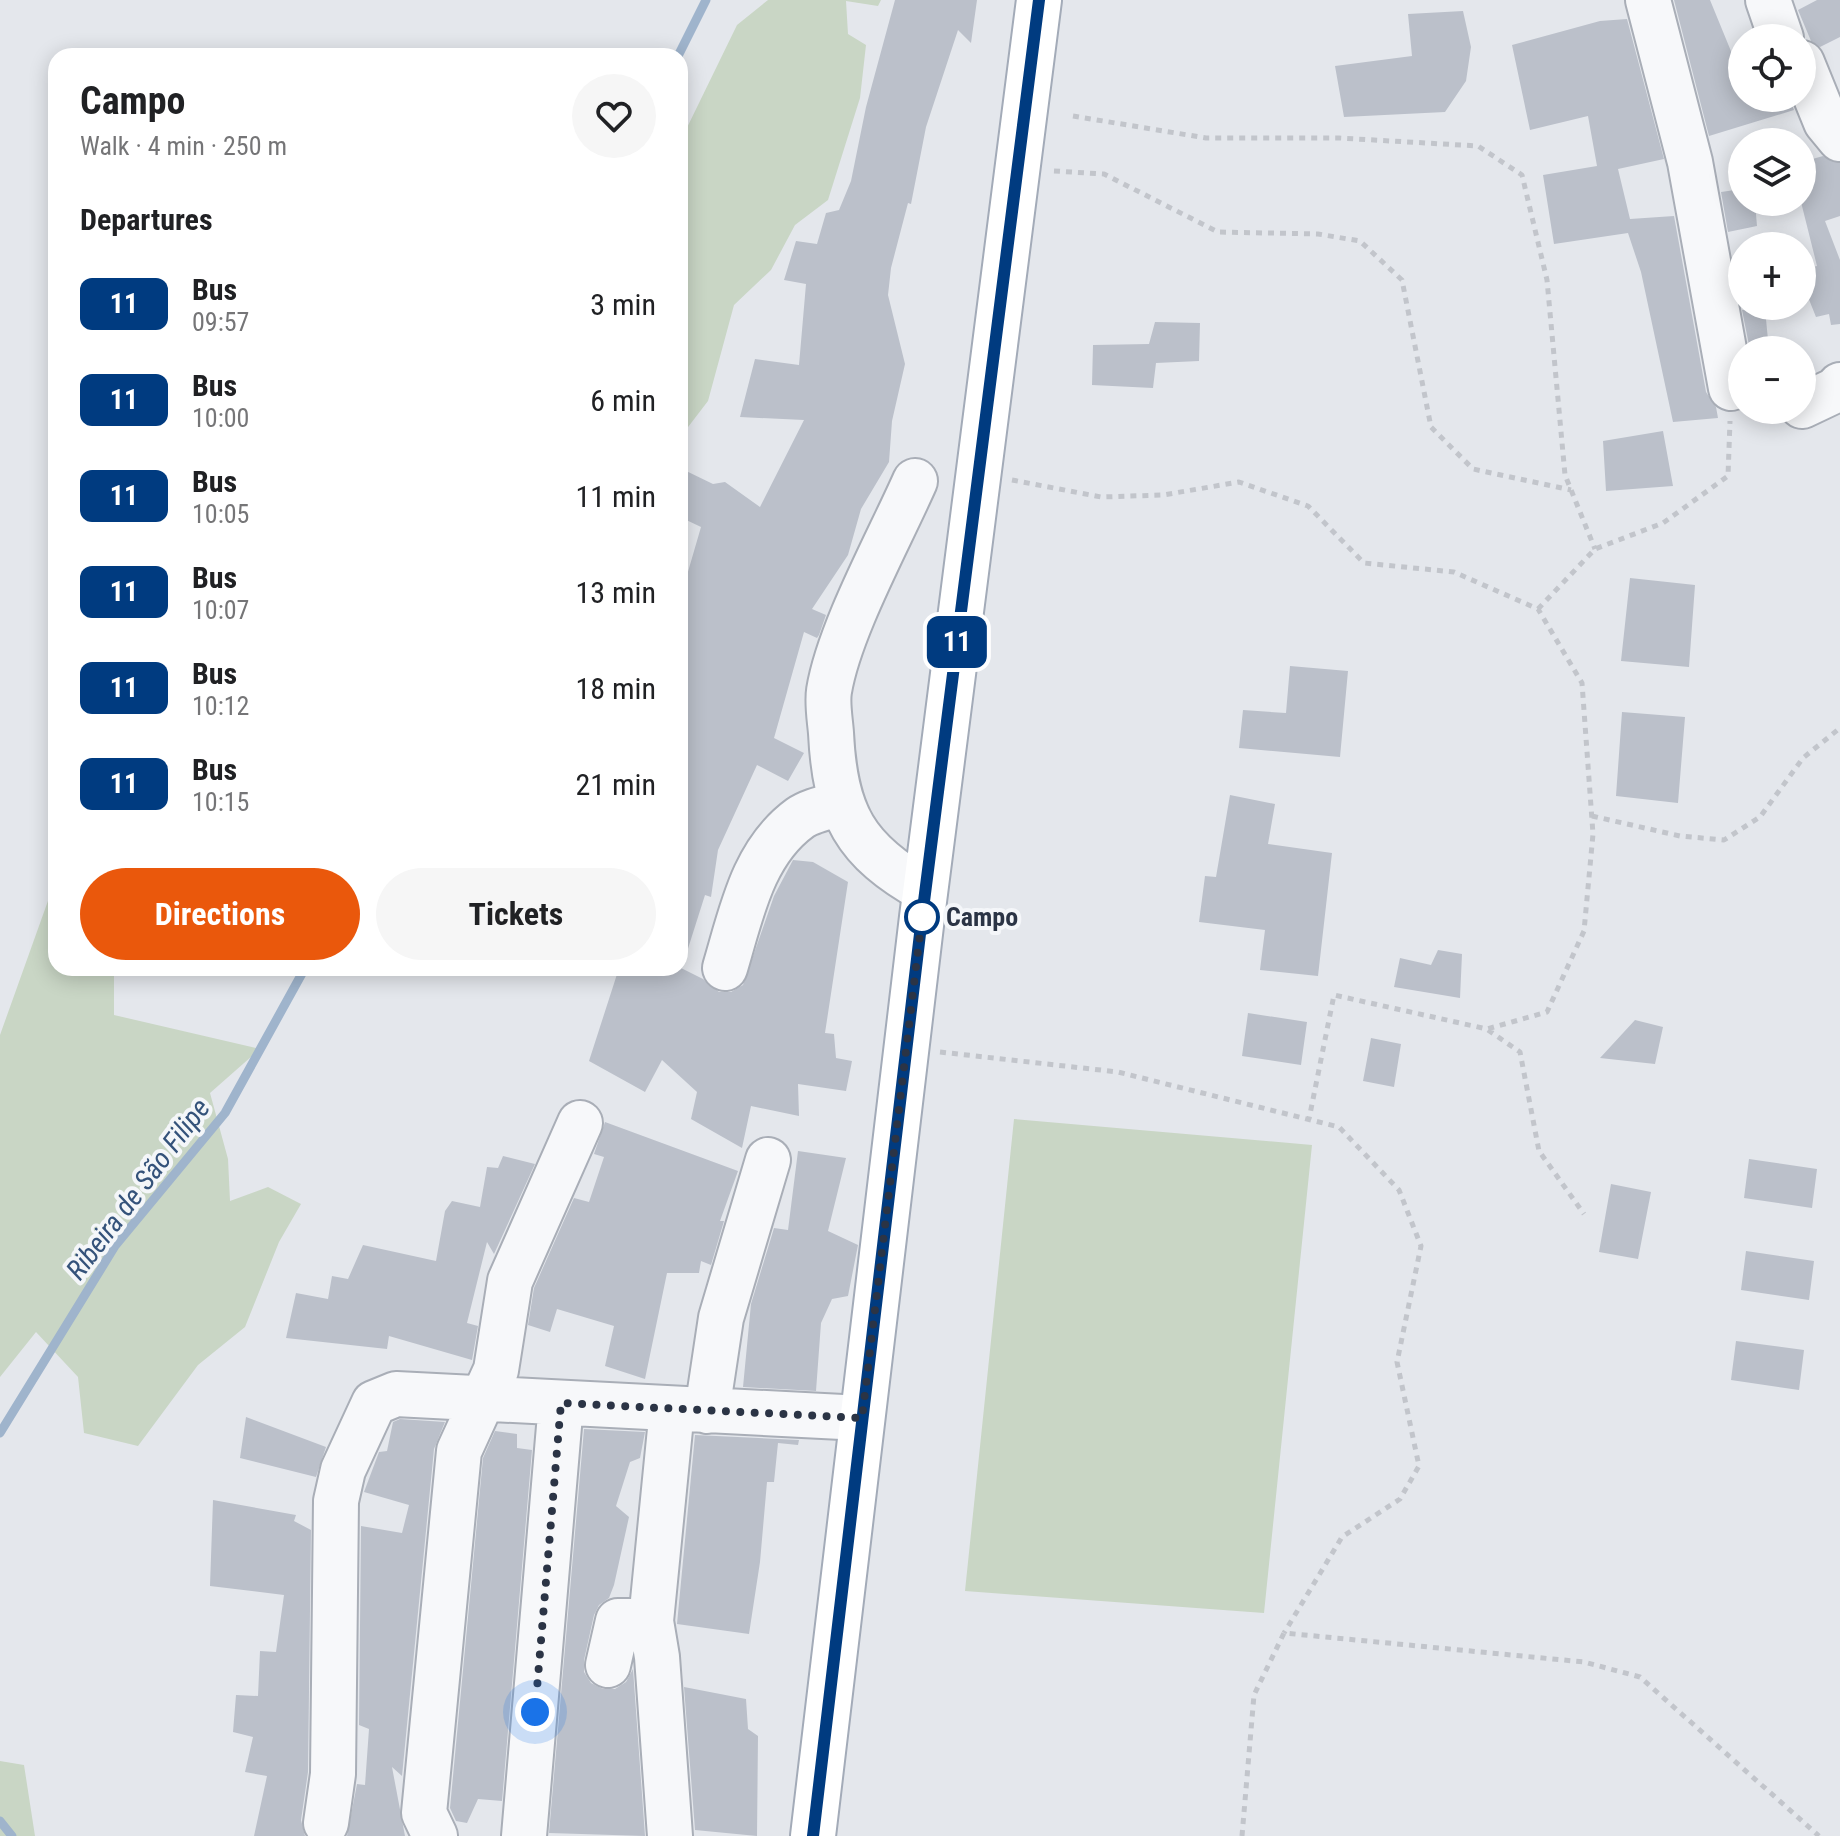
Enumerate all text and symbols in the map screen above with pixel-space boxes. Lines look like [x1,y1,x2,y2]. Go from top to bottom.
map controls [1728,24,1816,424]
button: locate [1728,24,1816,112]
button: heart [572,74,656,158]
text: Campo [80,79,185,123]
button: layers [1728,128,1816,216]
text: Walk · 4 min · 250 m [80,131,287,161]
text: Departures [80,202,213,237]
button: + [1728,232,1816,320]
text: Bus [192,272,237,307]
text: 11 [110,287,138,320]
text: 3 min [590,287,656,322]
text: 09:57 [192,307,249,337]
button: − [1728,336,1816,424]
text: Bus [192,368,237,403]
text: 11 [110,383,138,416]
text: 6 min [590,383,656,418]
text: 10:00 [192,403,249,433]
text: Bus [192,464,237,499]
text: 11 [110,479,138,512]
text: 11 min [575,479,656,514]
text: 10:05 [192,499,249,529]
text: Bus [192,560,237,595]
text: 11 [110,575,138,608]
text: 13 min [575,575,656,610]
text: 10:07 [192,595,249,625]
line badge: 11 [921,616,993,668]
text: 11 [943,625,971,658]
text: Bus [192,656,237,691]
text: 11 [110,671,138,704]
text: 18 min [575,671,656,706]
text: 10:12 [192,691,249,721]
text: Bus [192,752,237,787]
text: 11 [110,767,138,800]
text: 21 min [575,767,656,802]
text: 10:15 [192,787,249,817]
button: Directions [80,868,360,960]
button: Tickets [376,868,656,960]
marker: Campo [905,900,939,934]
place label: Campo [946,902,1018,932]
water label: Ribeira de São Filipe [59,1092,217,1286]
your location [515,1692,555,1732]

